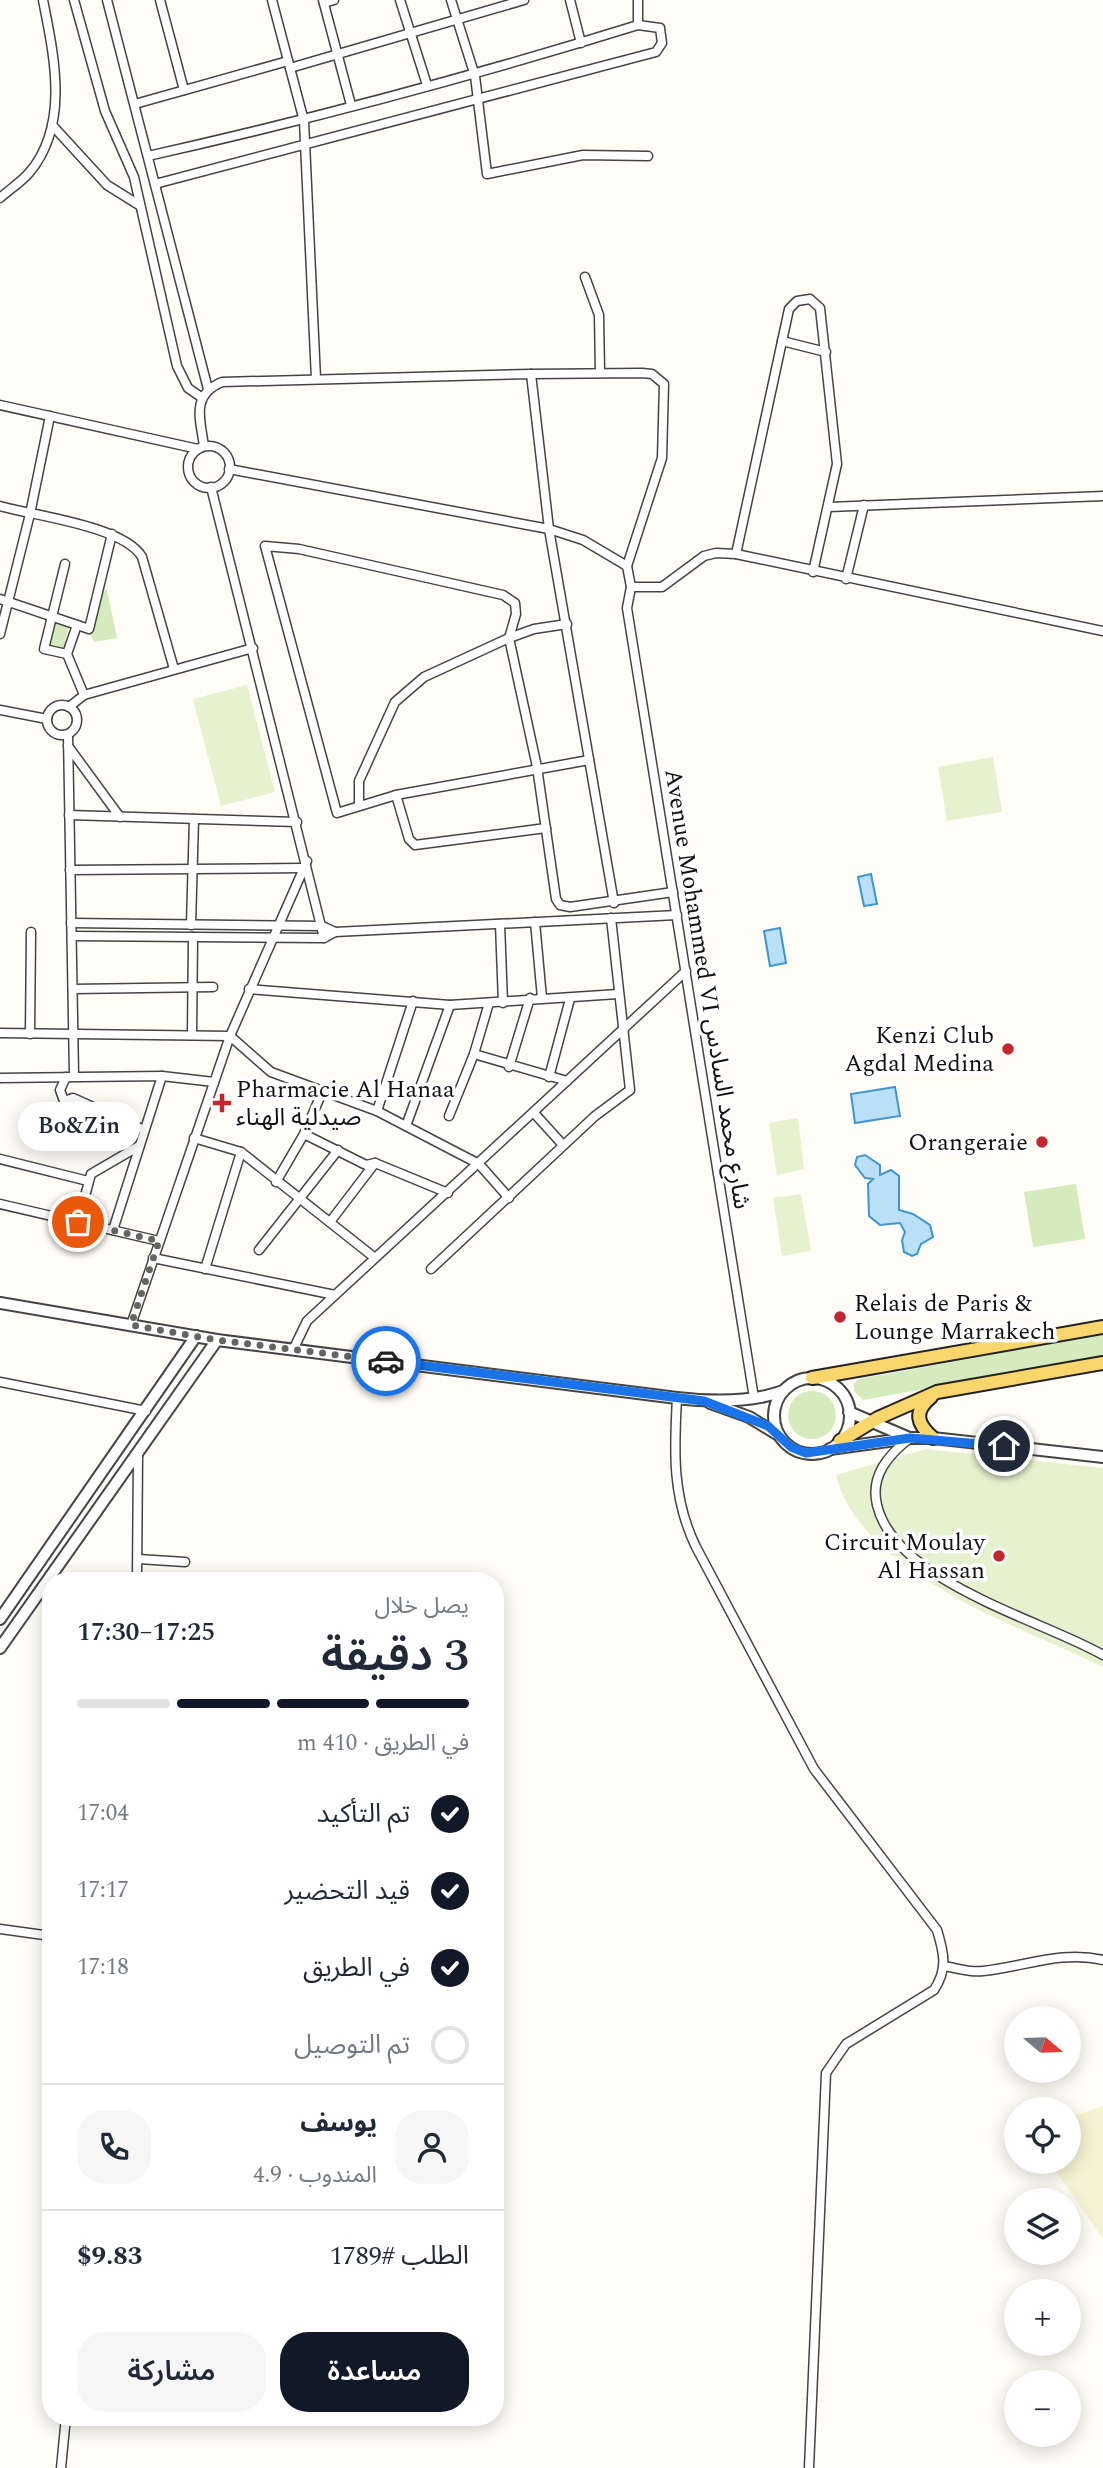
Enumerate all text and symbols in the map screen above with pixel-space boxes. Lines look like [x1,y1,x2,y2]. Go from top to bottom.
street label: Avenue Mohammed VI شارع محمد السادس [654,766,760,1212]
place label: Kenzi Club Agdal Medina [844,1018,994,1082]
marker: Kenzi Club Agdal Medina [1000,1041,1016,1057]
place label: Pharmacie Al Hanaa صيدلية الهناء [236,1072,455,1136]
marker: Pharmacie Al Hanaa صيدلية الهناء [214,1095,230,1111]
callout: Bo&Zin [17,1103,139,1152]
text: Bo&Zin [38,1109,120,1144]
place label: Orangeraie [908,1125,1028,1161]
marker: Orangeraie [1034,1134,1050,1150]
pin [48,1192,108,1252]
icon: bag [59,1203,97,1241]
place label: Relais de Paris & Lounge Marrakech [854,1286,1056,1350]
marker: Relais de Paris & Lounge Marrakech [832,1309,848,1325]
courier [351,1326,421,1396]
icon: car [367,1342,405,1380]
pin [974,1416,1034,1476]
icon: home [985,1427,1023,1465]
place label: Circuit Moulay Al Hassan [824,1525,986,1589]
marker: Circuit Moulay Al Hassan [991,1548,1007,1564]
text: يصل خلال [374,1589,469,1624]
text: 17:25–17:30 [77,1612,215,1652]
text: 3 دقيقة [321,1621,469,1691]
text: في الطريق · 410 m [297,1726,469,1761]
text: تم التأكيد [317,1794,410,1834]
icon: check [431,1795,469,1833]
text: 17:04 [77,1796,129,1831]
text: قيد التحضير [284,1871,410,1911]
icon: check [431,1872,469,1910]
text: 17:17 [77,1873,129,1908]
text: في الطريق [303,1948,410,1988]
icon: check [431,1949,469,1987]
text: 17:18 [77,1950,129,1985]
north arrow [1004,2006,1082,2082]
map controls [1004,2006,1081,2447]
text: تم التوصيل [294,2025,410,2065]
button: locate [1004,2097,1081,2174]
text: يوسف [300,2103,377,2143]
button: phone [77,2110,151,2184]
button: person [395,2110,469,2184]
text: المندوب · 4.9 [253,2158,377,2193]
button: layers [1004,2188,1081,2265]
text: $9.83 [77,2236,142,2276]
text: الطلب #1789 [330,2236,469,2276]
button: + [1004,2279,1081,2356]
button: مشاركة [77,2332,266,2412]
button: مساعدة [280,2332,469,2412]
button: − [1004,2370,1081,2447]

